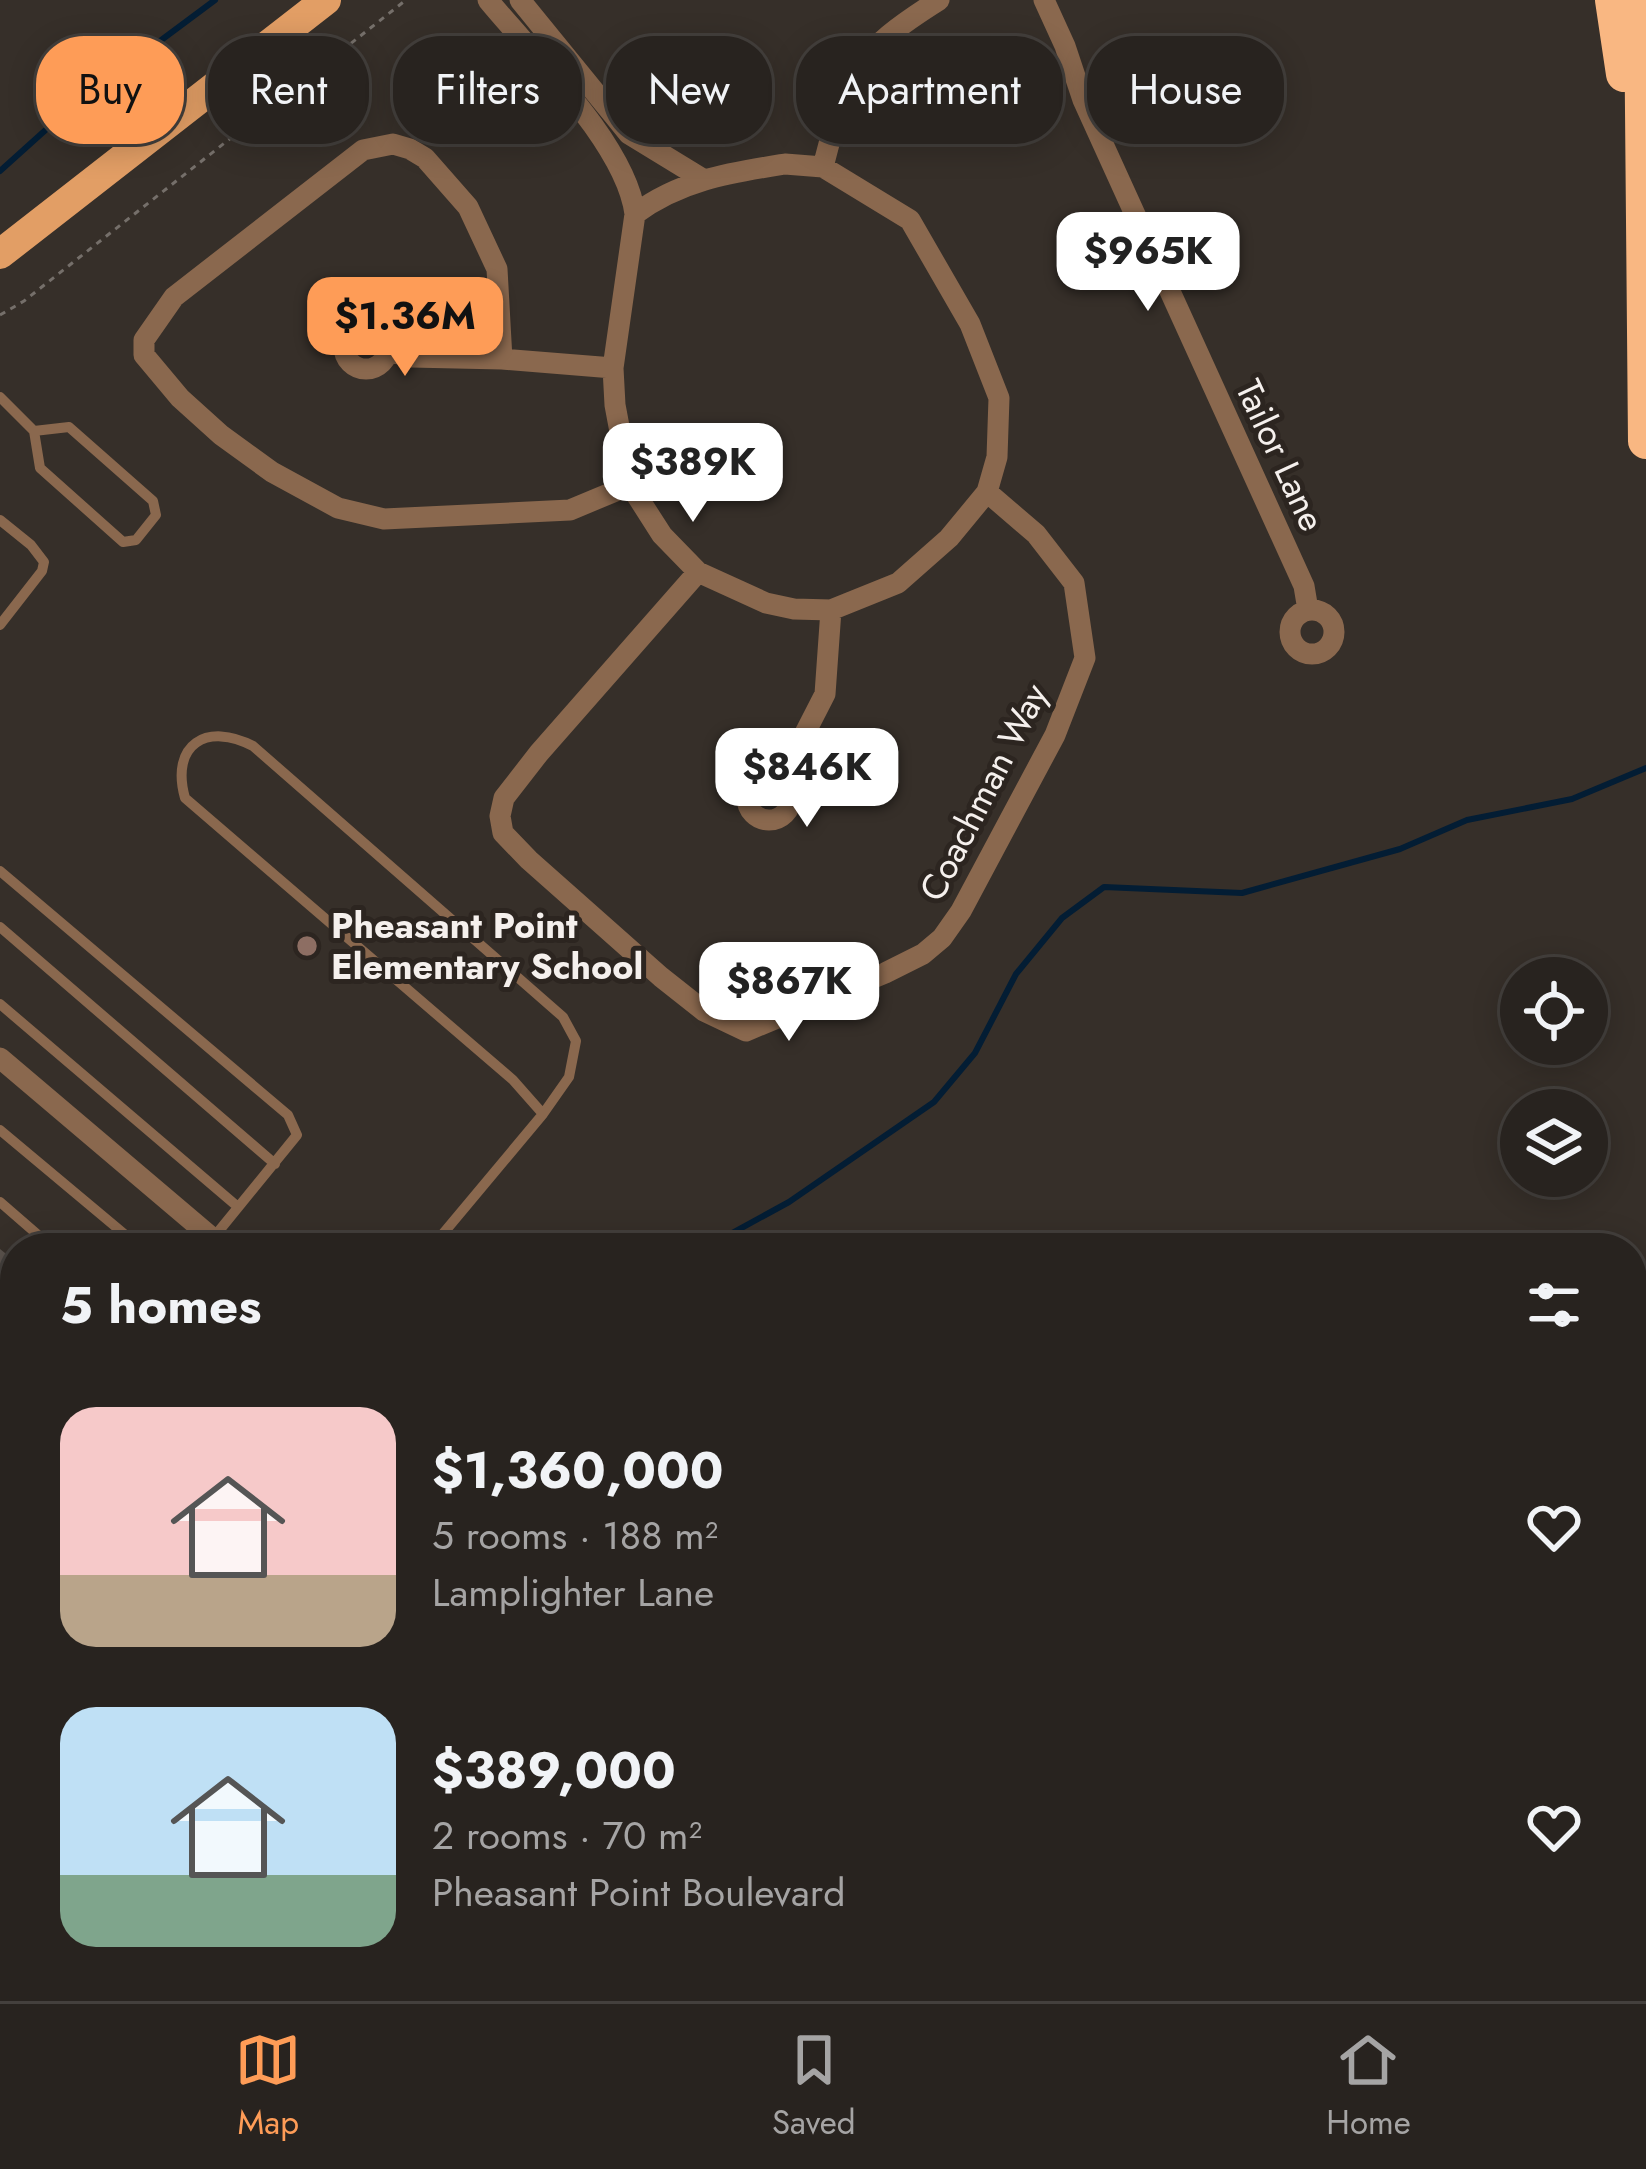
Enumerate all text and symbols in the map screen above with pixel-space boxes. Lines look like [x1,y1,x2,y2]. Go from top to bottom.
chip: Buy [36,36,184,144]
chip: Rent [208,36,369,144]
chip: Filters [393,36,582,144]
chip: New [606,36,772,144]
chip: Apartment [796,36,1063,144]
chip: House [1087,36,1284,144]
pin: $965K [1064,212,1232,314]
text: $965K [1084,222,1212,279]
pin: $1.36M [307,277,503,379]
text: $1.36M [334,287,476,344]
street label: Tailor Lane [1223,371,1339,539]
pin: $389K [609,423,777,525]
text: $389K [630,433,756,490]
street label: Coachman Way [906,674,1060,910]
pin: $846K [723,728,891,830]
text: $846K [742,738,872,795]
place label: Pheasant Point Elementary School [331,899,643,992]
marker: Pheasant Point Elementary School [294,933,320,959]
pin: $867K [705,942,873,1044]
text: $867K [726,952,852,1009]
map controls [1500,957,1608,1197]
button: locate [1500,957,1608,1065]
button: layers [1500,1089,1608,1197]
text: 5 homes [60,1268,262,1342]
icon: filters [1521,1272,1587,1338]
text: $1,360,000 [432,1433,724,1507]
icon: home [156,1455,300,1599]
icon: heart [1521,1494,1587,1560]
text: 5 rooms · 188 m² [432,1507,718,1564]
text: Lamplighter Lane [432,1564,714,1621]
text: $389,000 [432,1733,676,1807]
icon: home [156,1755,300,1899]
icon: heart [1521,1794,1587,1860]
text: 2 rooms · 70 m² [432,1807,702,1864]
text: Pheasant Point Boulevard [432,1864,845,1921]
tab: Map [235,2027,301,2146]
tab: Saved [772,2027,856,2146]
tab: Home [1326,2027,1411,2146]

